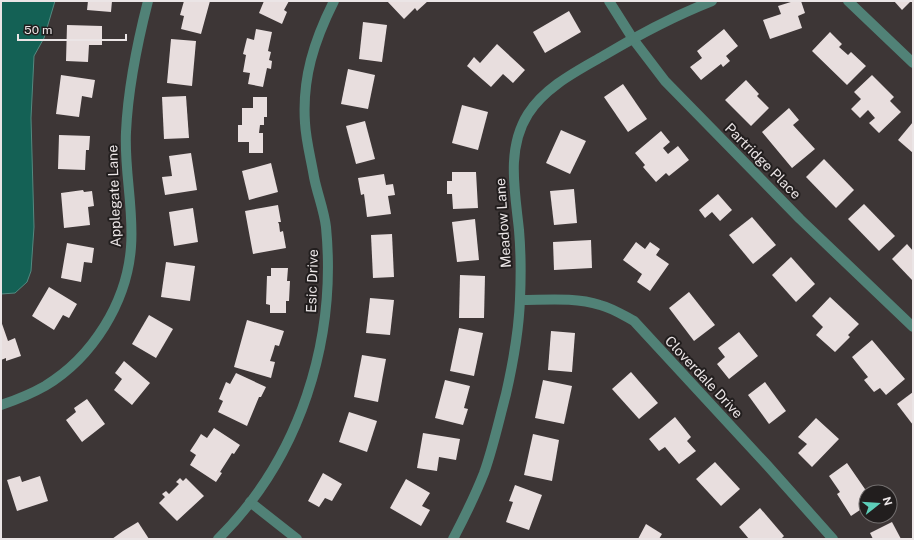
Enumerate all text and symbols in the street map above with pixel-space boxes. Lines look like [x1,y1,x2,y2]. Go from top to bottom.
scale bar [18,16,126,42]
text: 50 m [24,23,52,37]
street label: Partridge Place [722,120,804,202]
street label: Applegate Lane [104,144,124,247]
street label: Meadow Lane [492,178,514,268]
street label: Esic Drive [303,249,321,313]
street label: Cloverdale Drive [662,333,746,421]
north arrow [858,484,898,524]
text: N [881,495,895,507]

